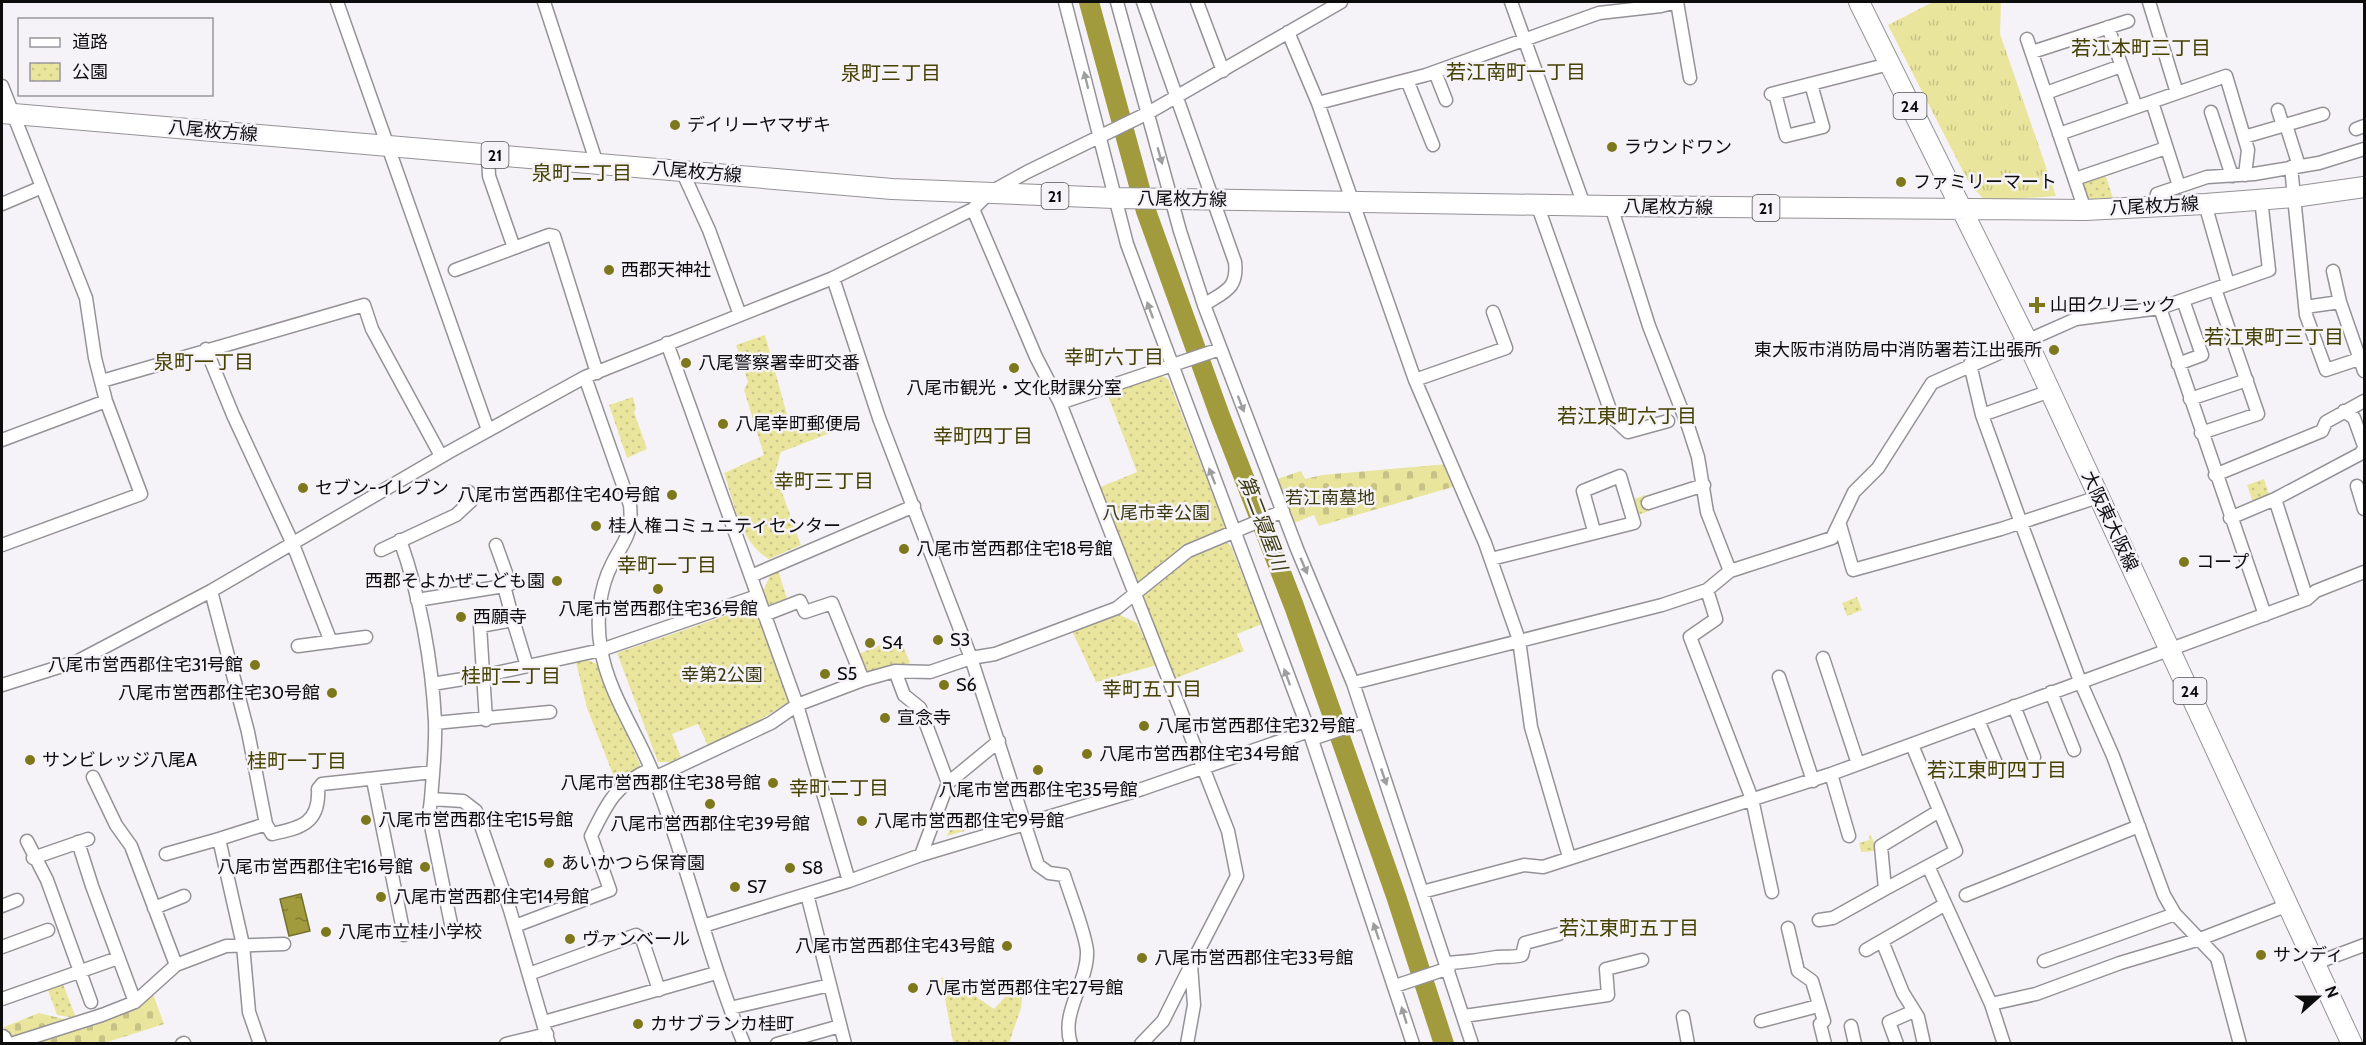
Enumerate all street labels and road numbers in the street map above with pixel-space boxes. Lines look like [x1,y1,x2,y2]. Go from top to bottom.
road number: 24 [1894,93,1926,119]
street label: 八尾枚方線 [167,116,259,146]
road number: 21 [482,142,508,168]
street label: 八尾枚方線 [651,157,743,187]
road number: 21 [1042,183,1068,209]
street label: 八尾枚方線 [1137,187,1227,211]
street label: 八尾枚方線 [2108,193,2200,219]
street label: 八尾枚方線 [1623,195,1713,219]
road number: 21 [1752,195,1780,221]
street label: 大阪東大阪線 [2077,467,2143,575]
road number: 24 [2174,678,2206,704]

